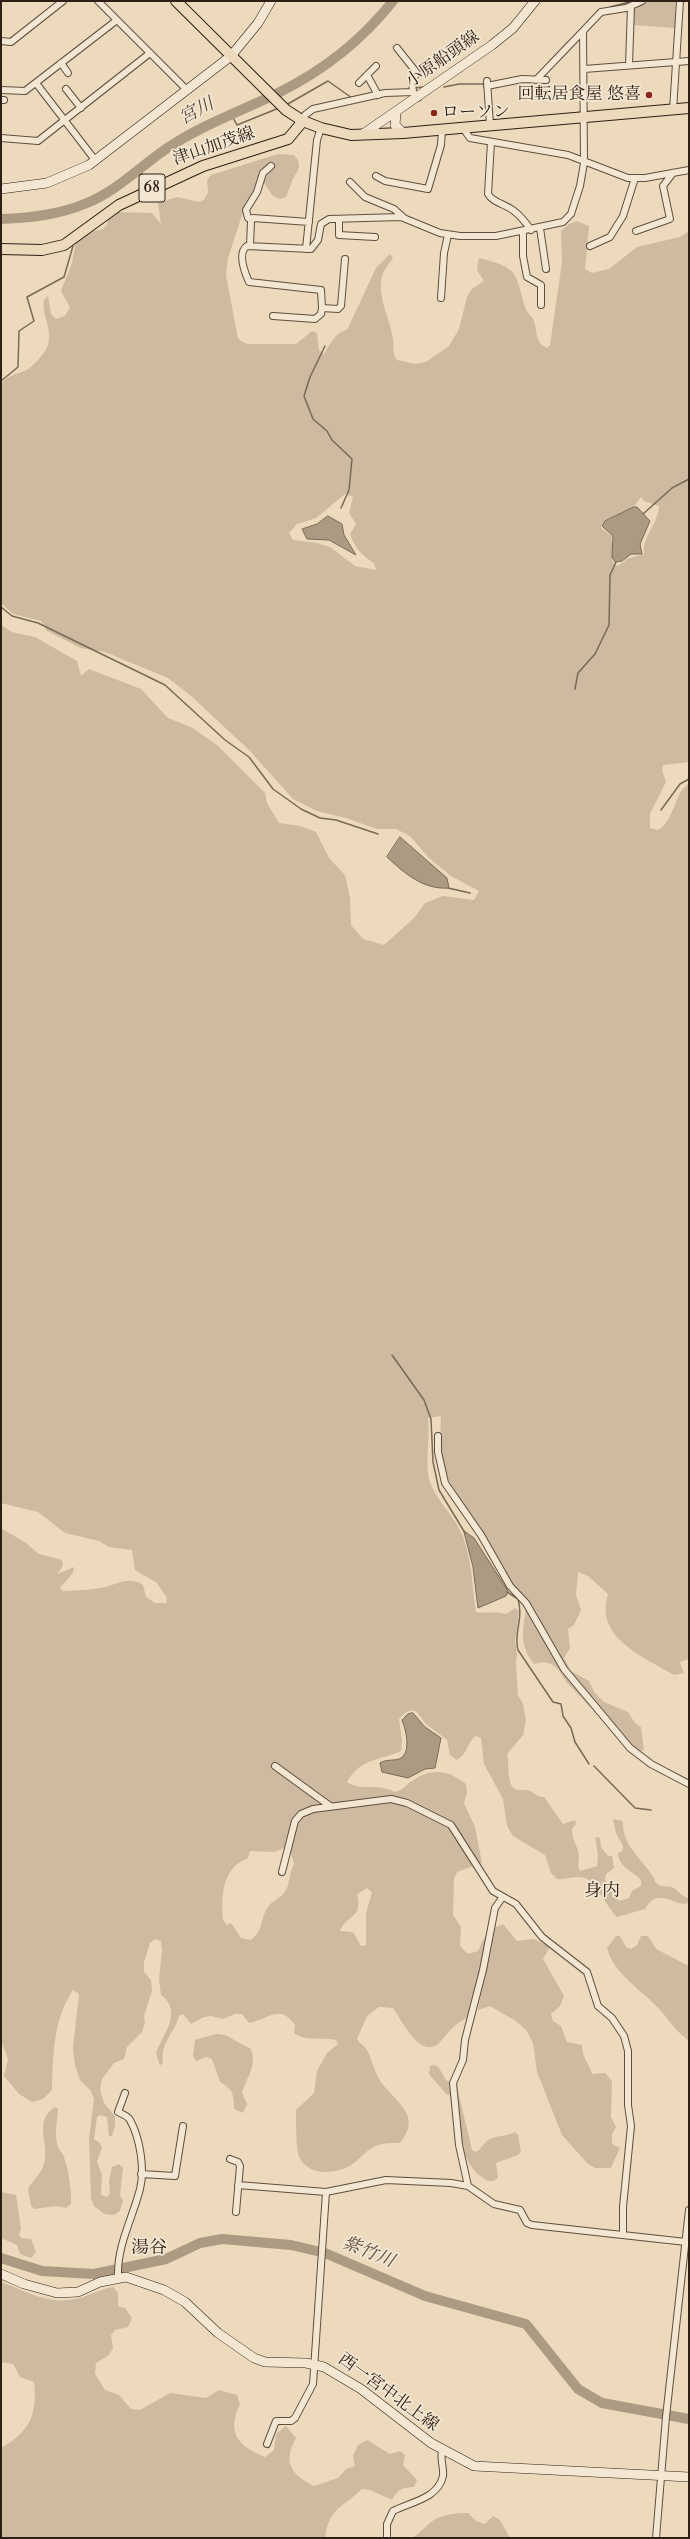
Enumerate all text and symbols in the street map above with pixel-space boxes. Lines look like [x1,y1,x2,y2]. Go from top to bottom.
street label: 小原船頭線 [402,27,484,93]
place label: 回転居食屋 悠喜 [517,85,641,105]
marker: 回転居食屋 悠喜 [644,90,654,100]
water label: 宮川 [176,94,218,130]
place label: ローソン [442,103,510,123]
marker: ローソン [429,108,439,118]
street label: 津山加茂線 [170,124,258,170]
road number: 68 [139,174,165,202]
district label: 身内 [584,1881,620,1903]
water label: 紫竹川 [339,2233,397,2273]
district label: 湯谷 [131,2238,167,2260]
street label: 西一宮中北上線 [334,2350,442,2436]

